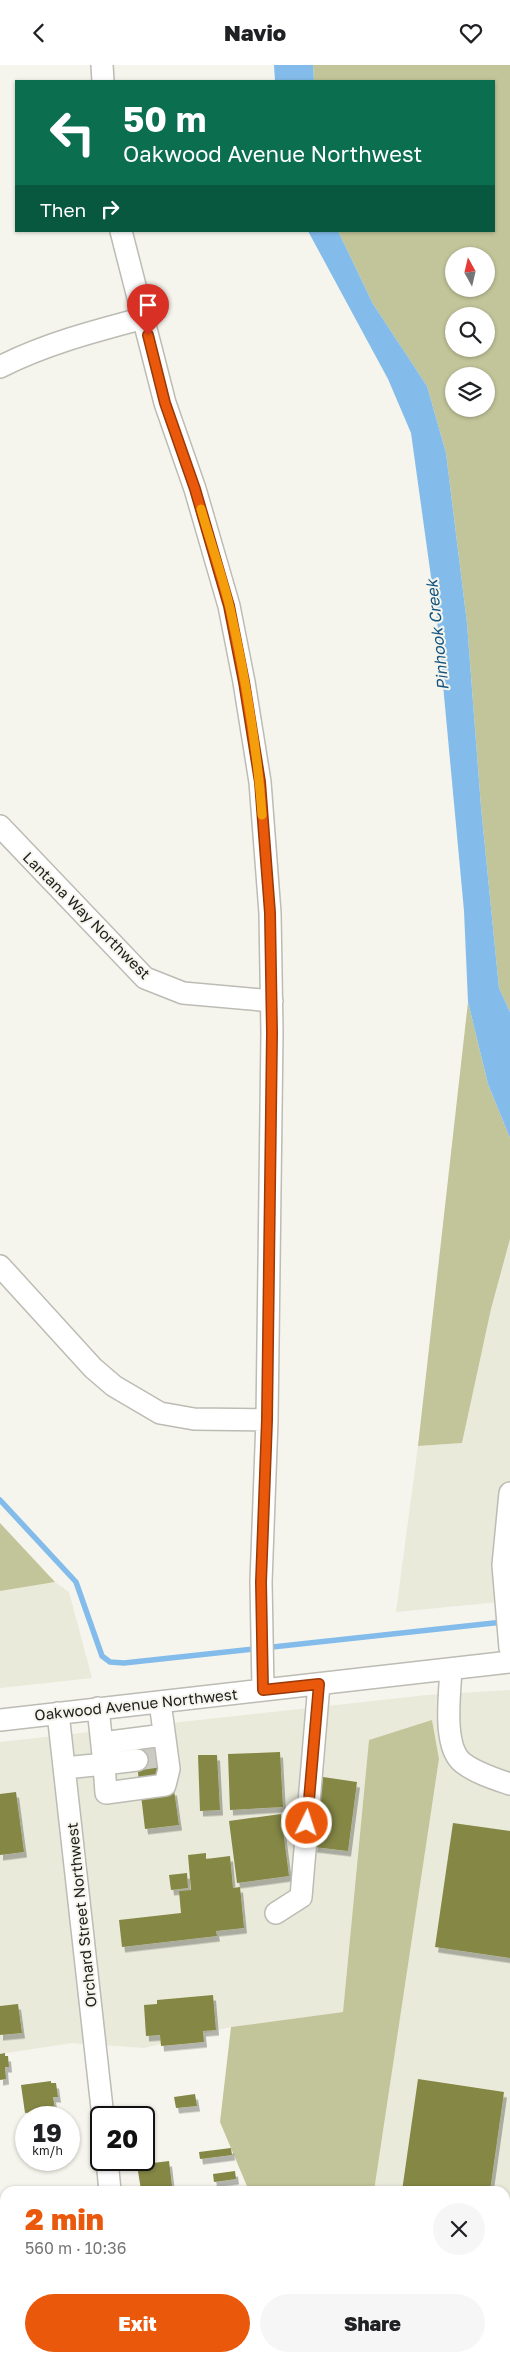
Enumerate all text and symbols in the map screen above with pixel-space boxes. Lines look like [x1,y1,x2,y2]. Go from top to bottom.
icon: back [25,19,53,47]
text: Navio [224,19,286,46]
icon: heart [457,19,485,47]
text: 50 m [123,98,206,140]
icon: left [40,100,105,165]
text: Oakwood Avenue Northwest [123,140,422,167]
icon: right [96,195,124,223]
text: Then [40,198,86,221]
north arrow [445,247,495,297]
map controls [445,247,495,417]
pin [127,284,169,335]
icon: arrive [134,291,162,319]
button: search [445,307,495,357]
button: layers [445,367,495,417]
water label: Pinhook Creek [421,577,453,691]
street label: Lantana Way Northwest [20,848,154,982]
street label: Oakwood Avenue Northwest [34,1684,238,1724]
position arrow [280,1796,332,1848]
street label: Orchard Street Northwest [62,1822,100,2008]
speed limit sign: 20 [90,2106,155,2171]
text: 19 [33,2117,62,2148]
text: km/h [32,2143,63,2158]
text: 2 min [25,2201,104,2237]
button: close [433,2203,485,2255]
text: 560 m · 10:36 [25,2238,126,2258]
button: Exit [25,2294,250,2352]
button: Share [260,2294,485,2352]

